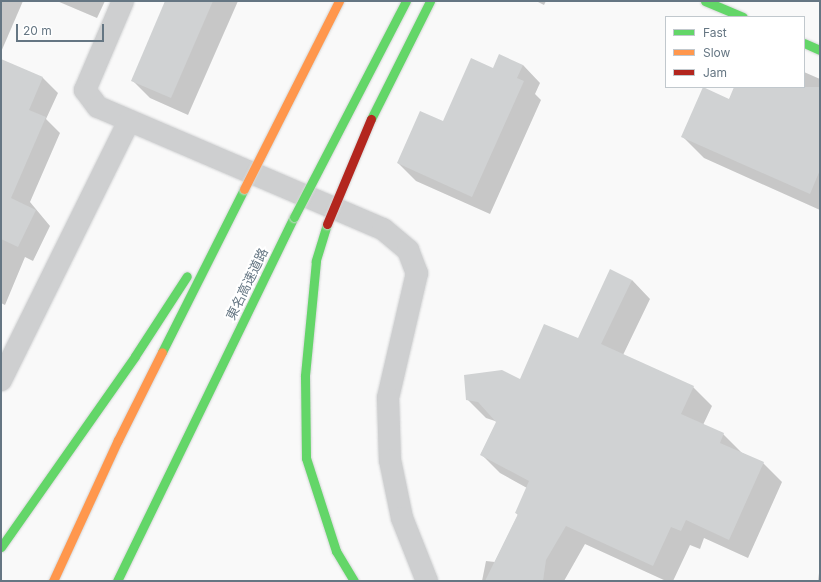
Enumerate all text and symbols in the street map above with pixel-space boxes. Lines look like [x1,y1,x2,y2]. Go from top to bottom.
scale bar [18,16,106,42]
legend [665,16,805,88]
text: 20 m [23,23,52,38]
text: Fast [703,25,727,40]
text: Slow [703,45,730,60]
text: Jam [703,65,727,80]
street label: 東名高速道路 [223,246,271,322]

